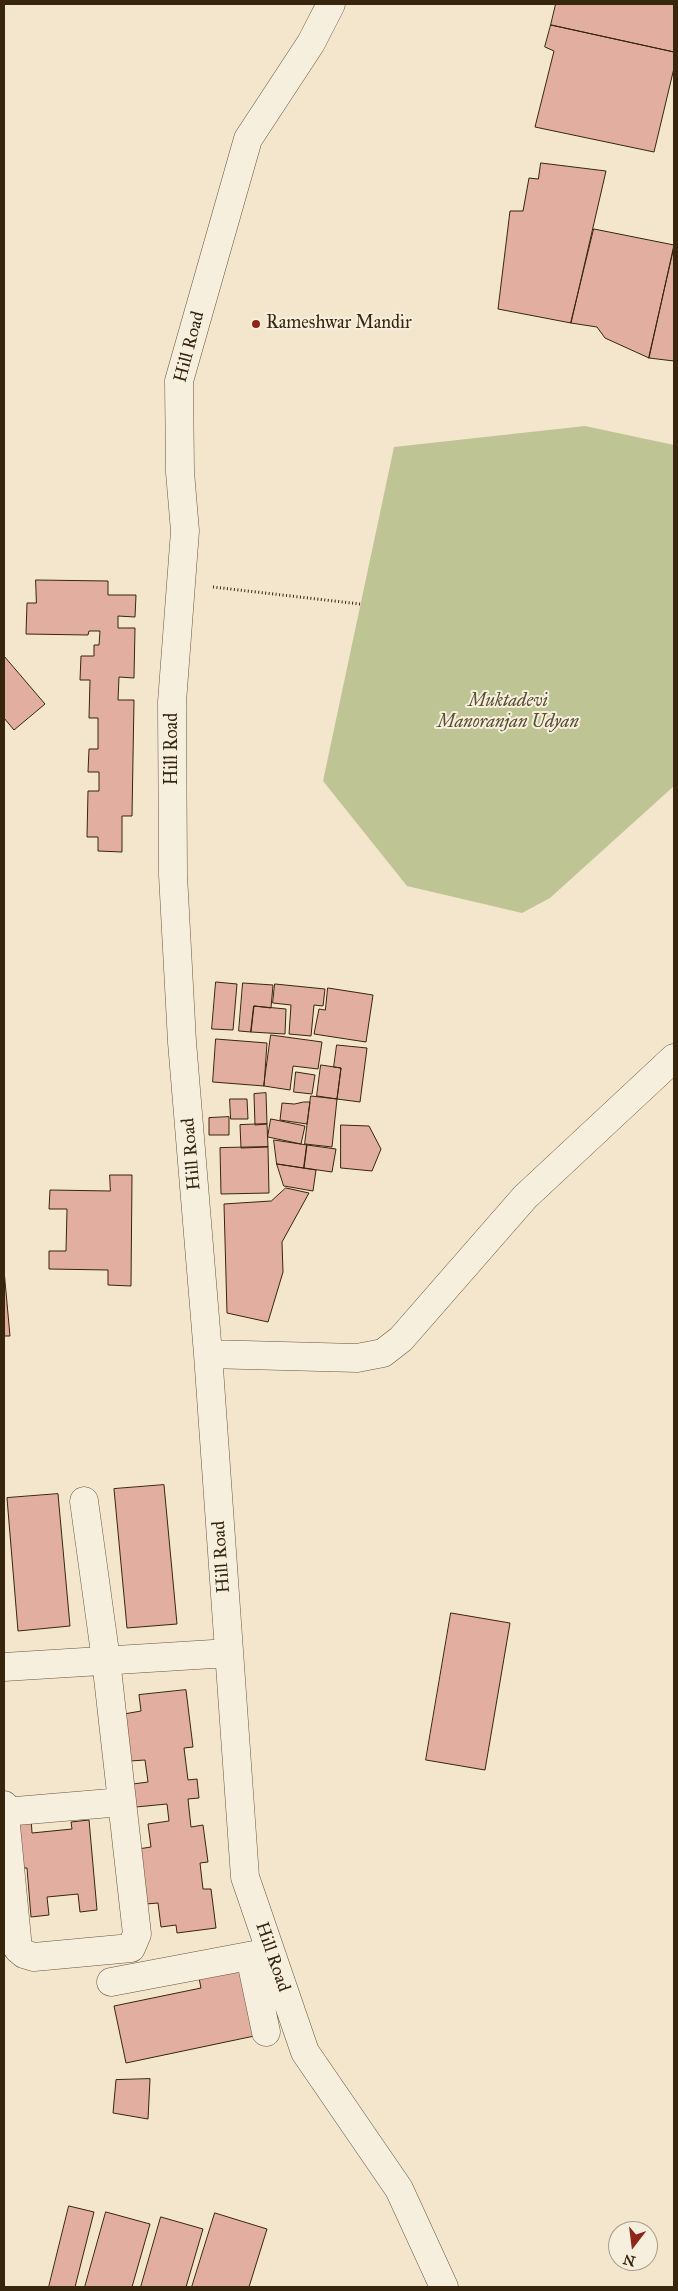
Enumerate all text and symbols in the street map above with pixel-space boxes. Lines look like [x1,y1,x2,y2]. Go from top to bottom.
street label: Hill Road [170,309,210,385]
place label: Rameshwar Mandir [266,313,412,335]
marker: Rameshwar Mandir [250,318,262,330]
park label: Muktadevi Manoranjan Udyan [437,691,579,734]
street label: Hill Road [162,713,184,785]
street label: Hill Road [178,1117,206,1191]
street label: Hill Road [209,1520,235,1594]
street label: Hill Road [250,1919,294,1995]
north arrow [608,2221,658,2271]
text: N [621,2250,637,2270]

